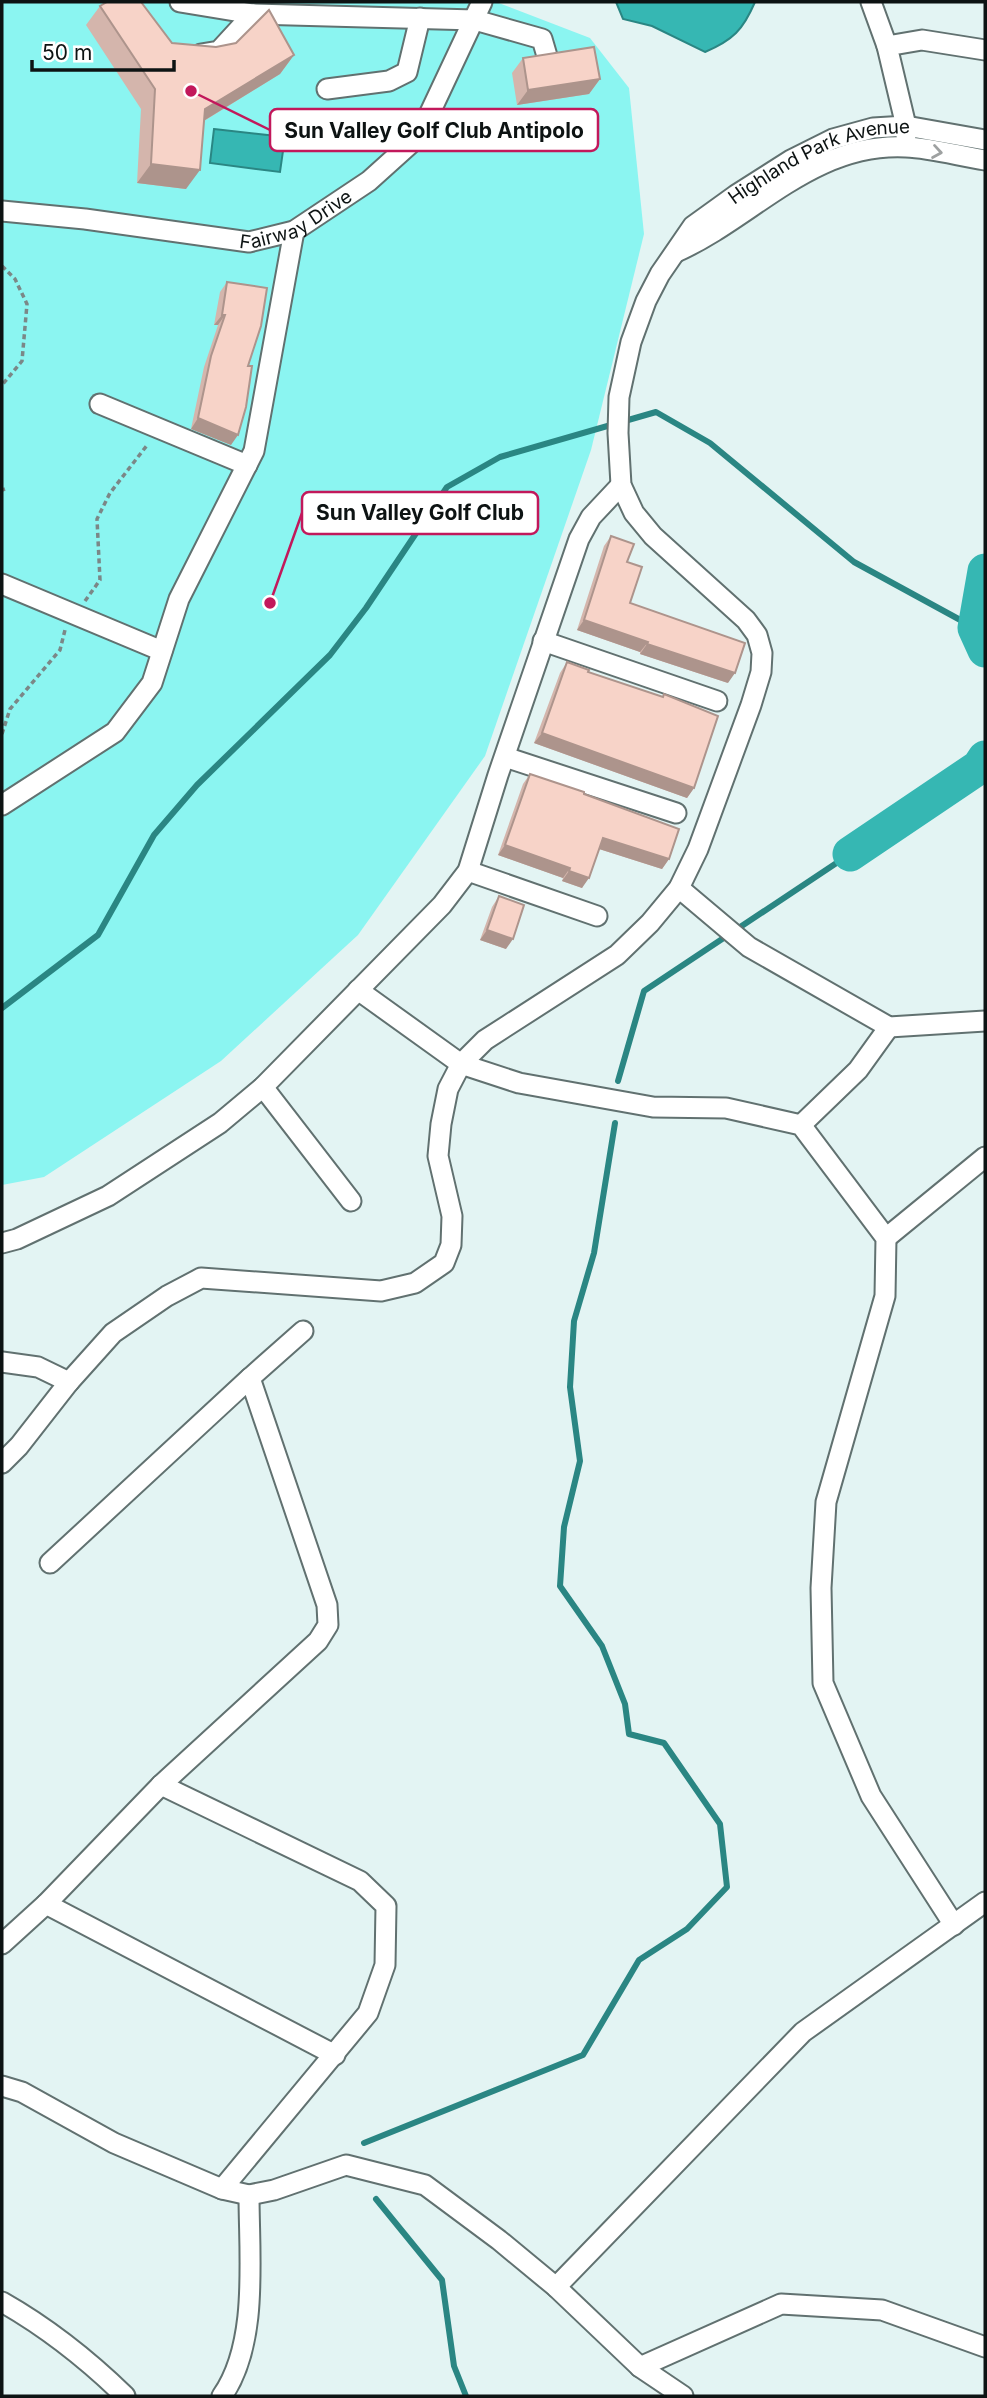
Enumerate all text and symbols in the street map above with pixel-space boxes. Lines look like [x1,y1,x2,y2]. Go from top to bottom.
scale bar [32,28,173,72]
text: 50 m [42,40,92,65]
callout: Sun Valley Golf Club Antipolo [270,109,598,151]
street label: Highland Park Avenue [723,114,911,209]
text: Sun Valley Golf Club Antipolo [284,118,584,143]
one-way arrow [931,144,943,159]
street label: Fairway Drive [238,184,356,254]
callout: Sun Valley Golf Club [302,492,538,534]
text: Sun Valley Golf Club [316,500,524,525]

